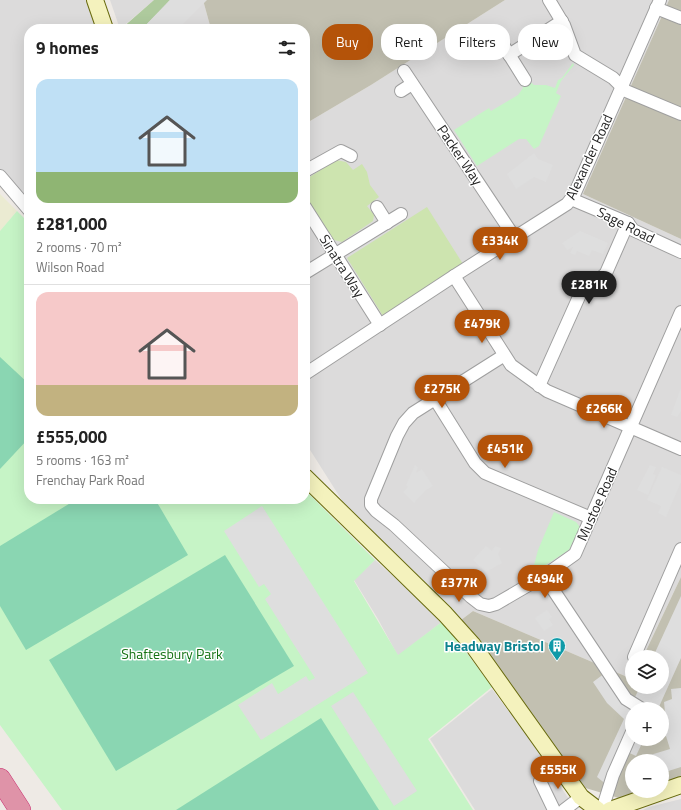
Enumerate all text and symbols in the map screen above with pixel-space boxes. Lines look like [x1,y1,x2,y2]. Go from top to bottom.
chip: Buy [322,24,373,60]
chip: Rent [381,24,437,60]
chip: Filters [445,24,510,60]
chip: New [518,24,573,60]
text: 9 homes [36,35,99,61]
icon: filters [276,37,298,59]
icon: home [131,105,203,177]
street label: Alexander Road [560,111,618,203]
street label: Packer Way [432,120,488,189]
street label: Sage Road [594,201,659,248]
text: £281,000 [36,211,107,237]
pin: £334K [472,227,528,261]
street label: Sinatra Way [315,230,370,302]
text: £334K [482,230,518,250]
text: 2 rooms · 70 m² [36,237,122,257]
text: Wilson Road [36,257,104,277]
pin: £281K [561,271,617,305]
text: £281K [571,274,607,294]
pin: £479K [454,310,510,344]
text: £479K [464,313,500,333]
icon: home [131,318,203,390]
pin: £275K [414,375,470,409]
text: £275K [424,378,460,398]
pin: £266K [576,395,632,429]
text: £266K [586,398,622,418]
text: £555,000 [36,424,107,450]
pin: £451K [477,435,533,469]
text: £451K [487,438,523,458]
text: 5 rooms · 163 m² [36,450,129,470]
street label: Mustoe Road [571,464,622,544]
text: Frenchay Park Road [36,470,145,490]
pin: £494K [517,565,573,599]
text: £494K [527,568,563,588]
pin: £377K [431,569,487,603]
text: £377K [441,572,477,592]
place label: Headway Bristol [444,635,544,656]
building icon: Headway Bristol [547,636,567,661]
park label: Shaftesbury Park [121,643,223,664]
map controls [625,650,669,798]
button: layers [625,650,669,694]
button: + [625,702,669,746]
button: − [625,754,669,798]
pin: £555K [530,756,586,790]
text: £555K [540,759,576,779]

